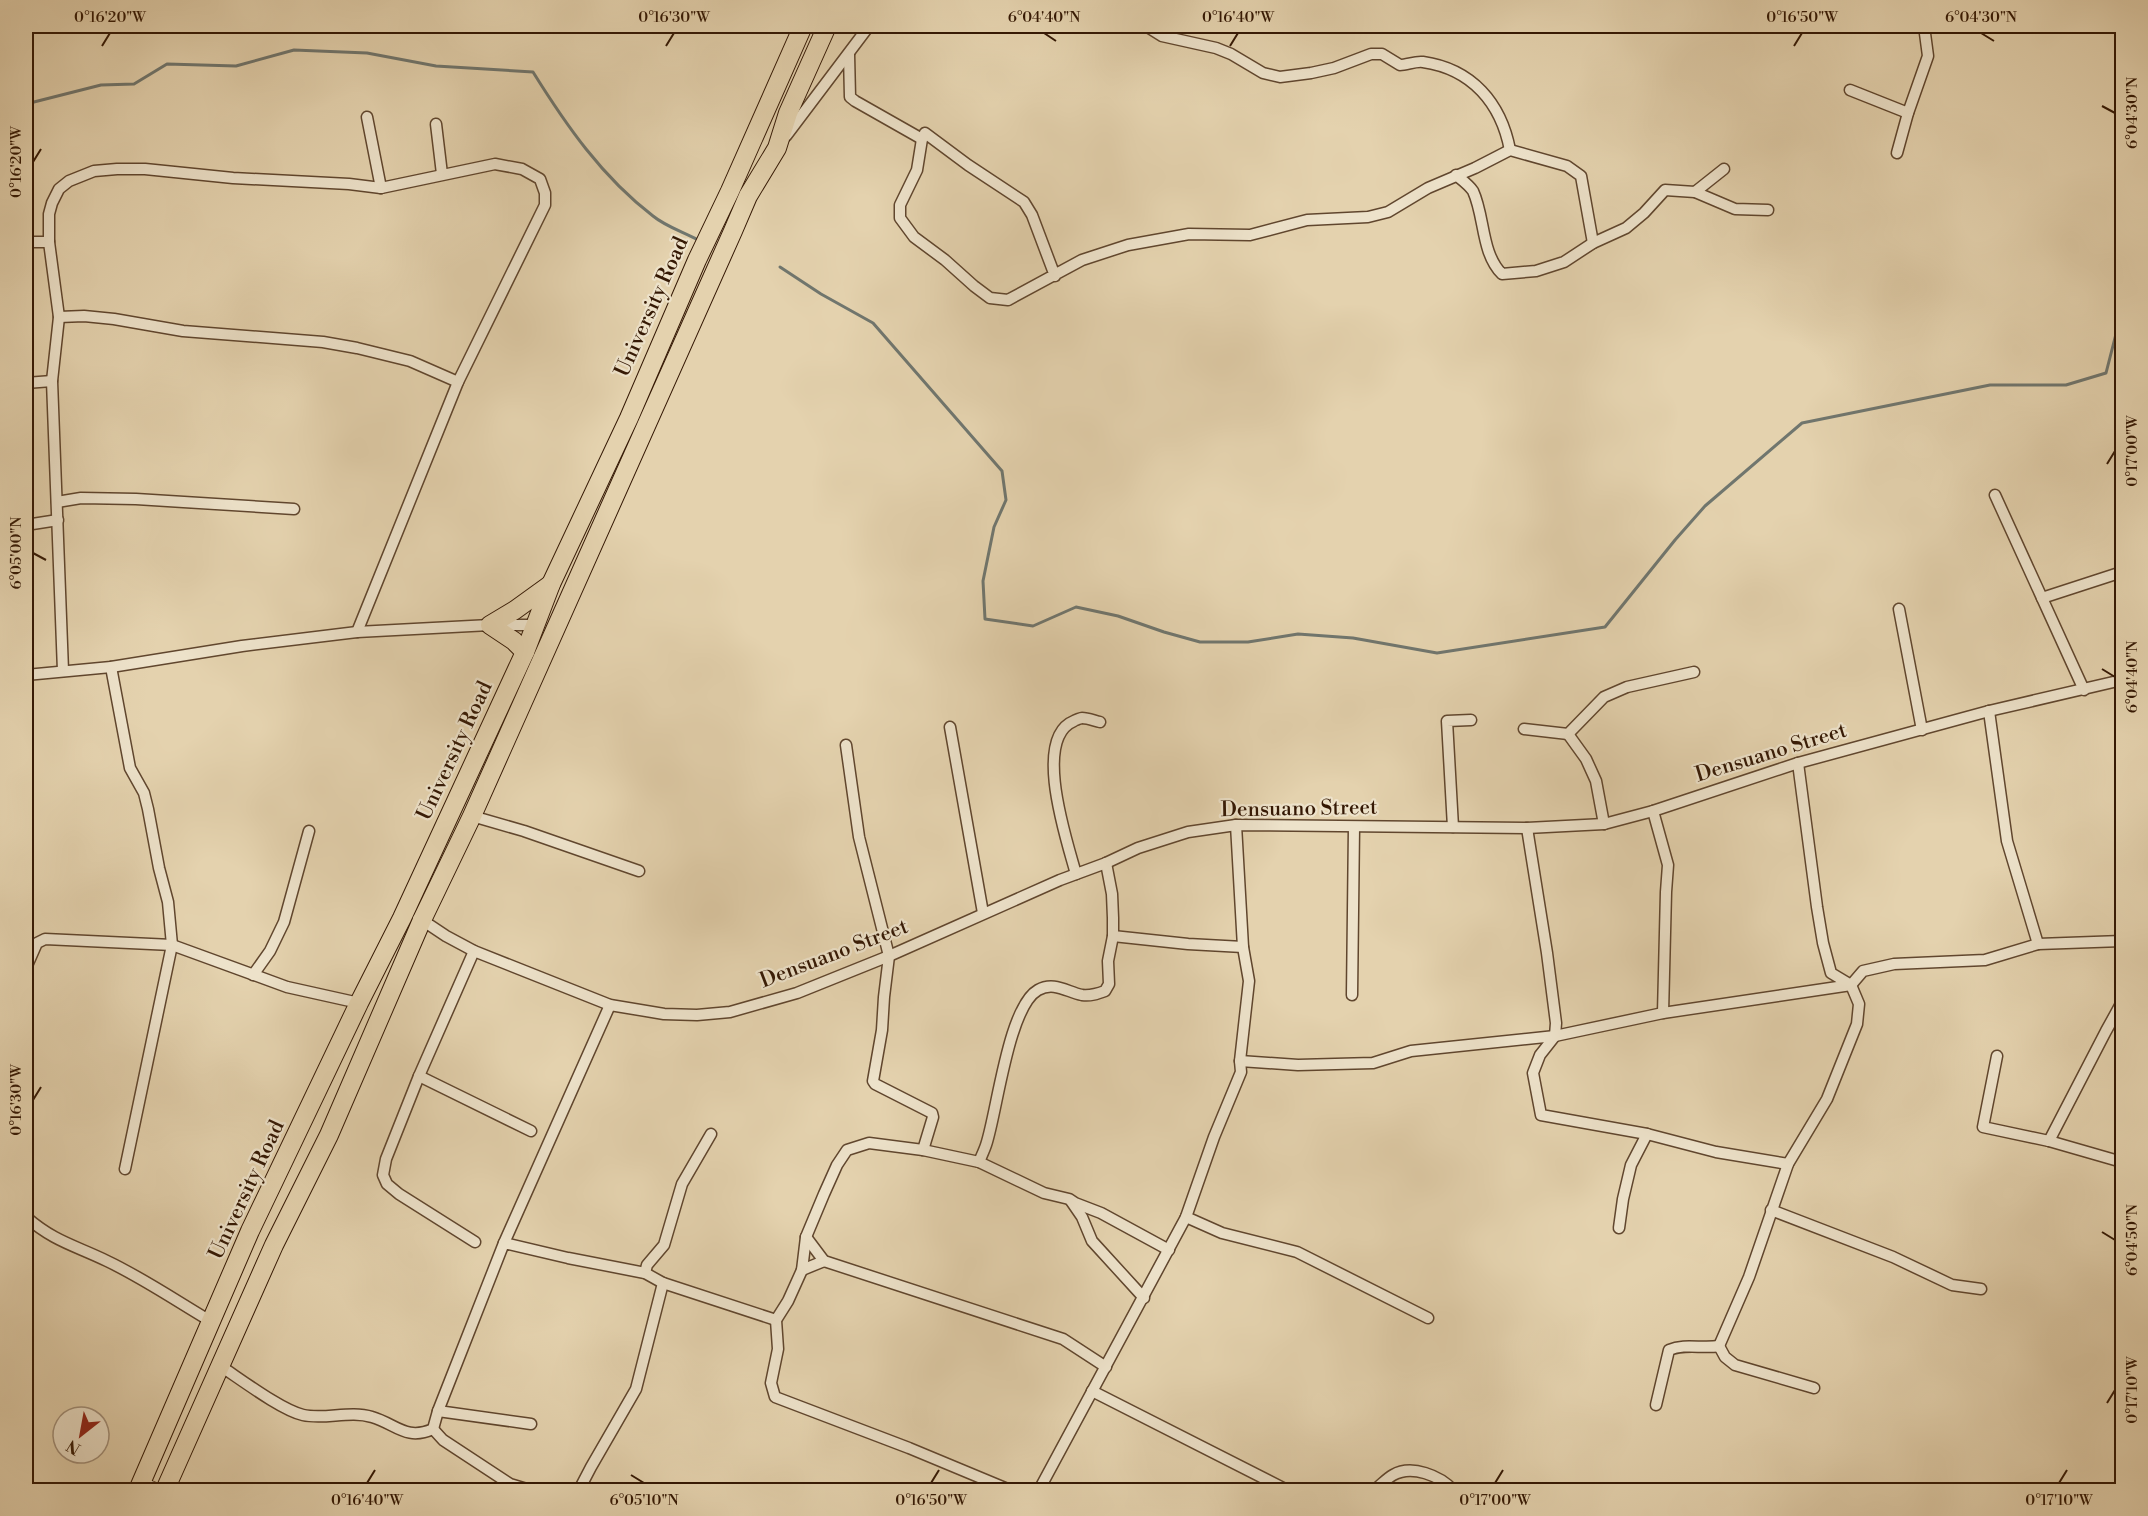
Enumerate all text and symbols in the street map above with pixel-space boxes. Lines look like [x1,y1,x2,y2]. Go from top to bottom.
text: 0°16'20"W [74,8,146,27]
text: 0°16'30"W [638,8,710,27]
text: 6°04'40"N [1008,8,1080,27]
text: 0°16'40"W [1202,8,1274,27]
text: 0°16'50"W [1766,8,1838,27]
text: 6°04'30"N [1945,8,2017,27]
text: 6°04'30"N [2123,77,2142,149]
text: 0°16'20"W [7,126,26,198]
street label: University Road [609,233,695,381]
text: 0°17'00"W [2123,415,2142,487]
text: 6°05'00"N [7,516,26,590]
text: 6°04'40"N [2123,641,2142,713]
street label: University Road [411,677,499,825]
street label: Densuano Street [1692,717,1850,788]
street label: Densuano Street [1220,795,1378,823]
street label: Densuano Street [756,914,912,994]
text: 0°16'30"W [7,1064,26,1136]
street label: University Road [203,1116,291,1264]
text: 6°04'50"N [2123,1204,2142,1276]
text: 0°17'10"W [2123,1356,2142,1424]
north arrow [51,1405,111,1465]
text: N [63,1435,84,1459]
text: 0°16'40"W [331,1491,403,1510]
text: 6°05'10"N [609,1491,679,1510]
text: 0°16'50"W [895,1491,967,1510]
text: 0°17'00"W [1459,1491,1531,1510]
text: 0°17'10"W [2025,1491,2093,1510]

